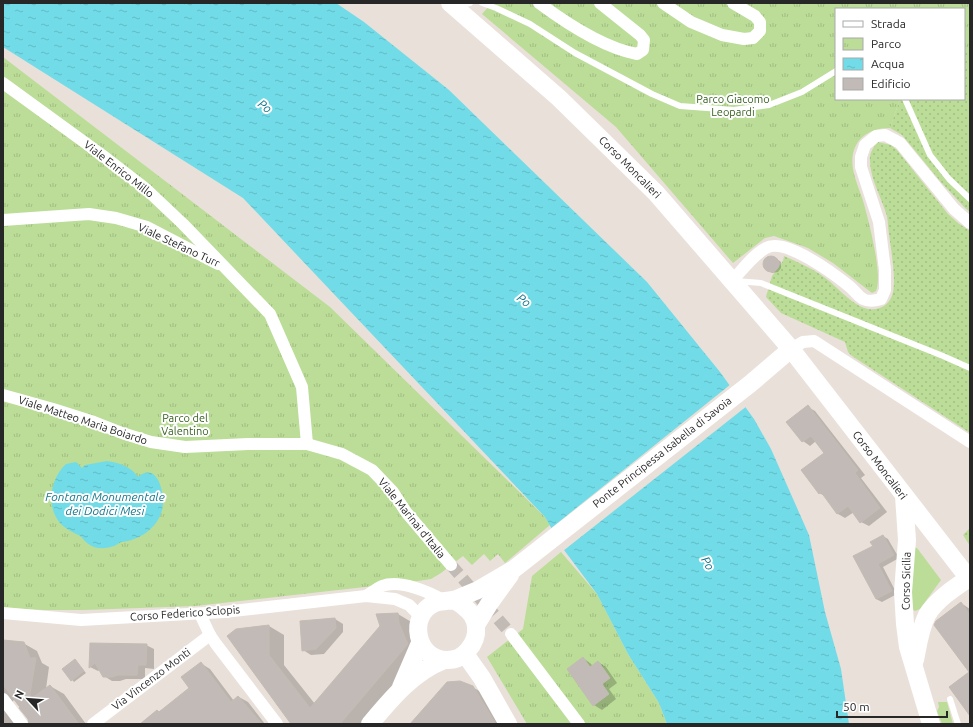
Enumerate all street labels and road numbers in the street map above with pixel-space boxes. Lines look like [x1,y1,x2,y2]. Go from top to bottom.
street label: Corso Moncalieri [597,134,663,200]
street label: Viale Enrico Millo [82,138,156,200]
street label: Viale Stefano Turr [136,221,223,270]
street label: Viale Matteo Maria Boiardo [17,393,149,447]
street label: Ponte Principessa Isabella di Savoia [590,394,734,510]
street label: Corso Moncalieri [850,428,910,502]
street label: Viale Marinai d'Italia [376,476,448,560]
street label: Corso Sicilia [899,552,913,610]
street label: Corso Federico Sclopis [130,603,241,623]
street label: Via Vincenzo Monti [109,646,193,712]

